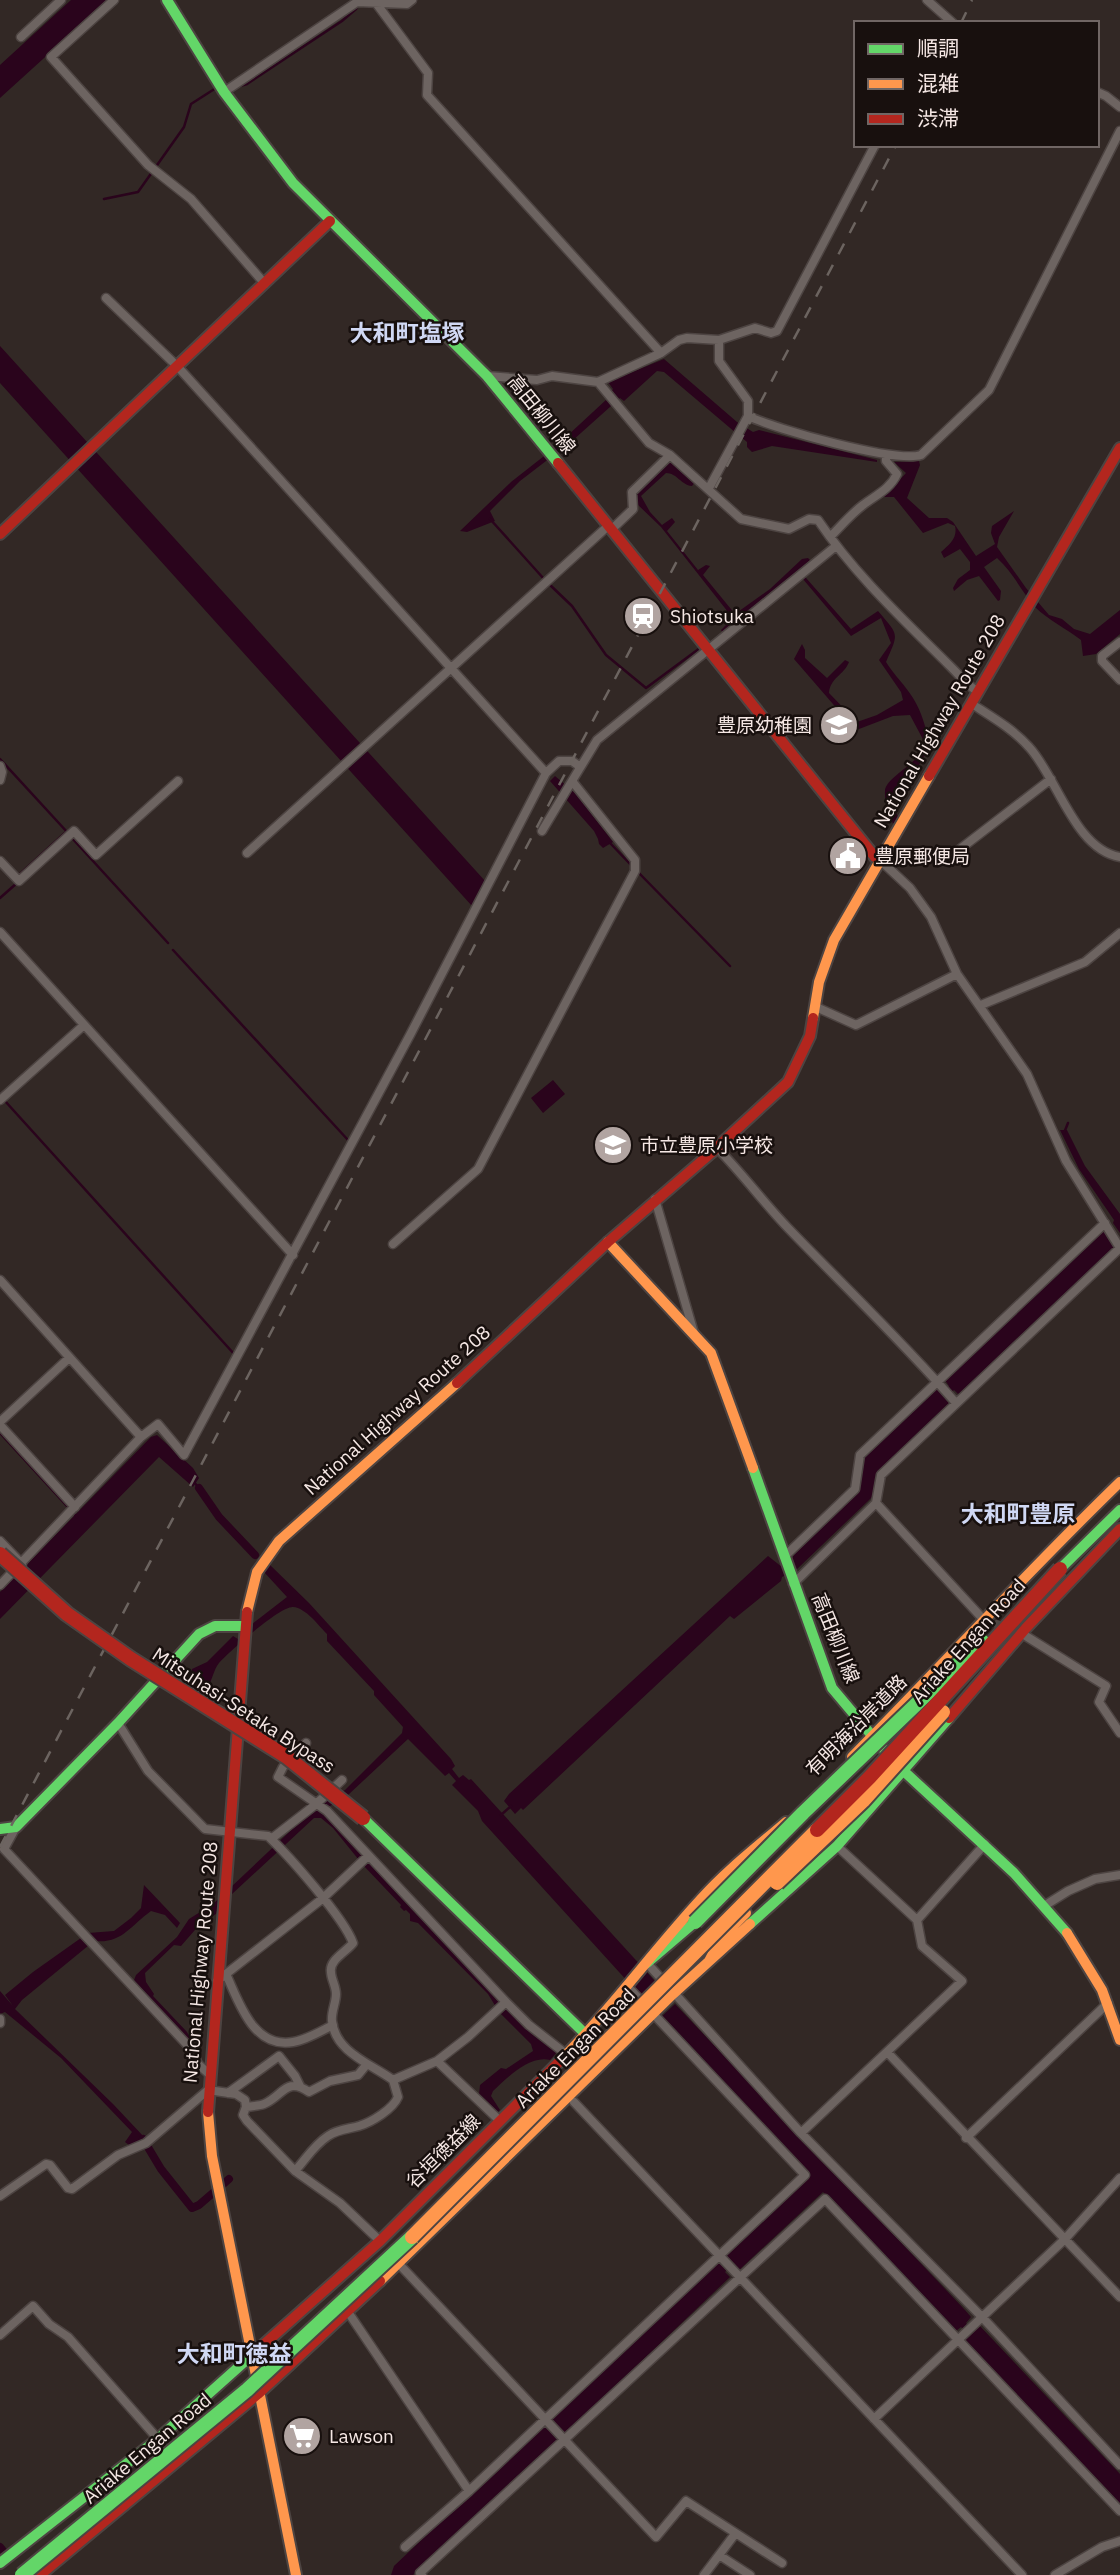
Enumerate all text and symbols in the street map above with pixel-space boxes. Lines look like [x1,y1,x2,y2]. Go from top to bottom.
legend [854,21,1099,147]
text: 順調 [917,34,959,62]
text: 混雑 [917,69,959,97]
text: 渋滞 [917,104,959,132]
district label: 大和町塩塚 [350,317,465,347]
street label: 高田柳川線 [503,370,581,458]
station icon: Shiotsuka [622,595,664,637]
place label: Shiotsuka [670,604,754,628]
street label: National Highway Route 208 [868,610,1010,832]
school or university icon: 豊原幼稚園 [818,704,860,746]
place label: 豊原幼稚園 [717,713,812,737]
public building icon: 豊原郵便局 [827,835,869,877]
place label: 豊原郵便局 [875,844,970,868]
school or university icon: 市立豊原小学校 [592,1124,634,1166]
place label: 市立豊原小学校 [640,1133,773,1157]
street label: National Highway Route 208 [299,1320,495,1500]
district label: 大和町豊原 [961,1498,1076,1528]
street label: Ariake Engan Road [906,1574,1030,1708]
street label: 高田柳川線 [807,1589,865,1687]
street label: Mitsuhasi-Setaka Bypass [148,1642,340,1778]
street label: 有明海沿岸道路 [800,1669,912,1781]
street label: National Highway Route 208 [177,1840,223,2084]
street label: Ariake Engan Road [510,1983,640,2113]
street label: 谷垣徳益線 [401,2109,485,2193]
district label: 大和町徳益 [177,2338,292,2368]
street label: Ariake Engan Road [78,2388,216,2508]
supermarket icon: Lawson [281,2415,323,2457]
place label: Lawson [329,2424,394,2448]

